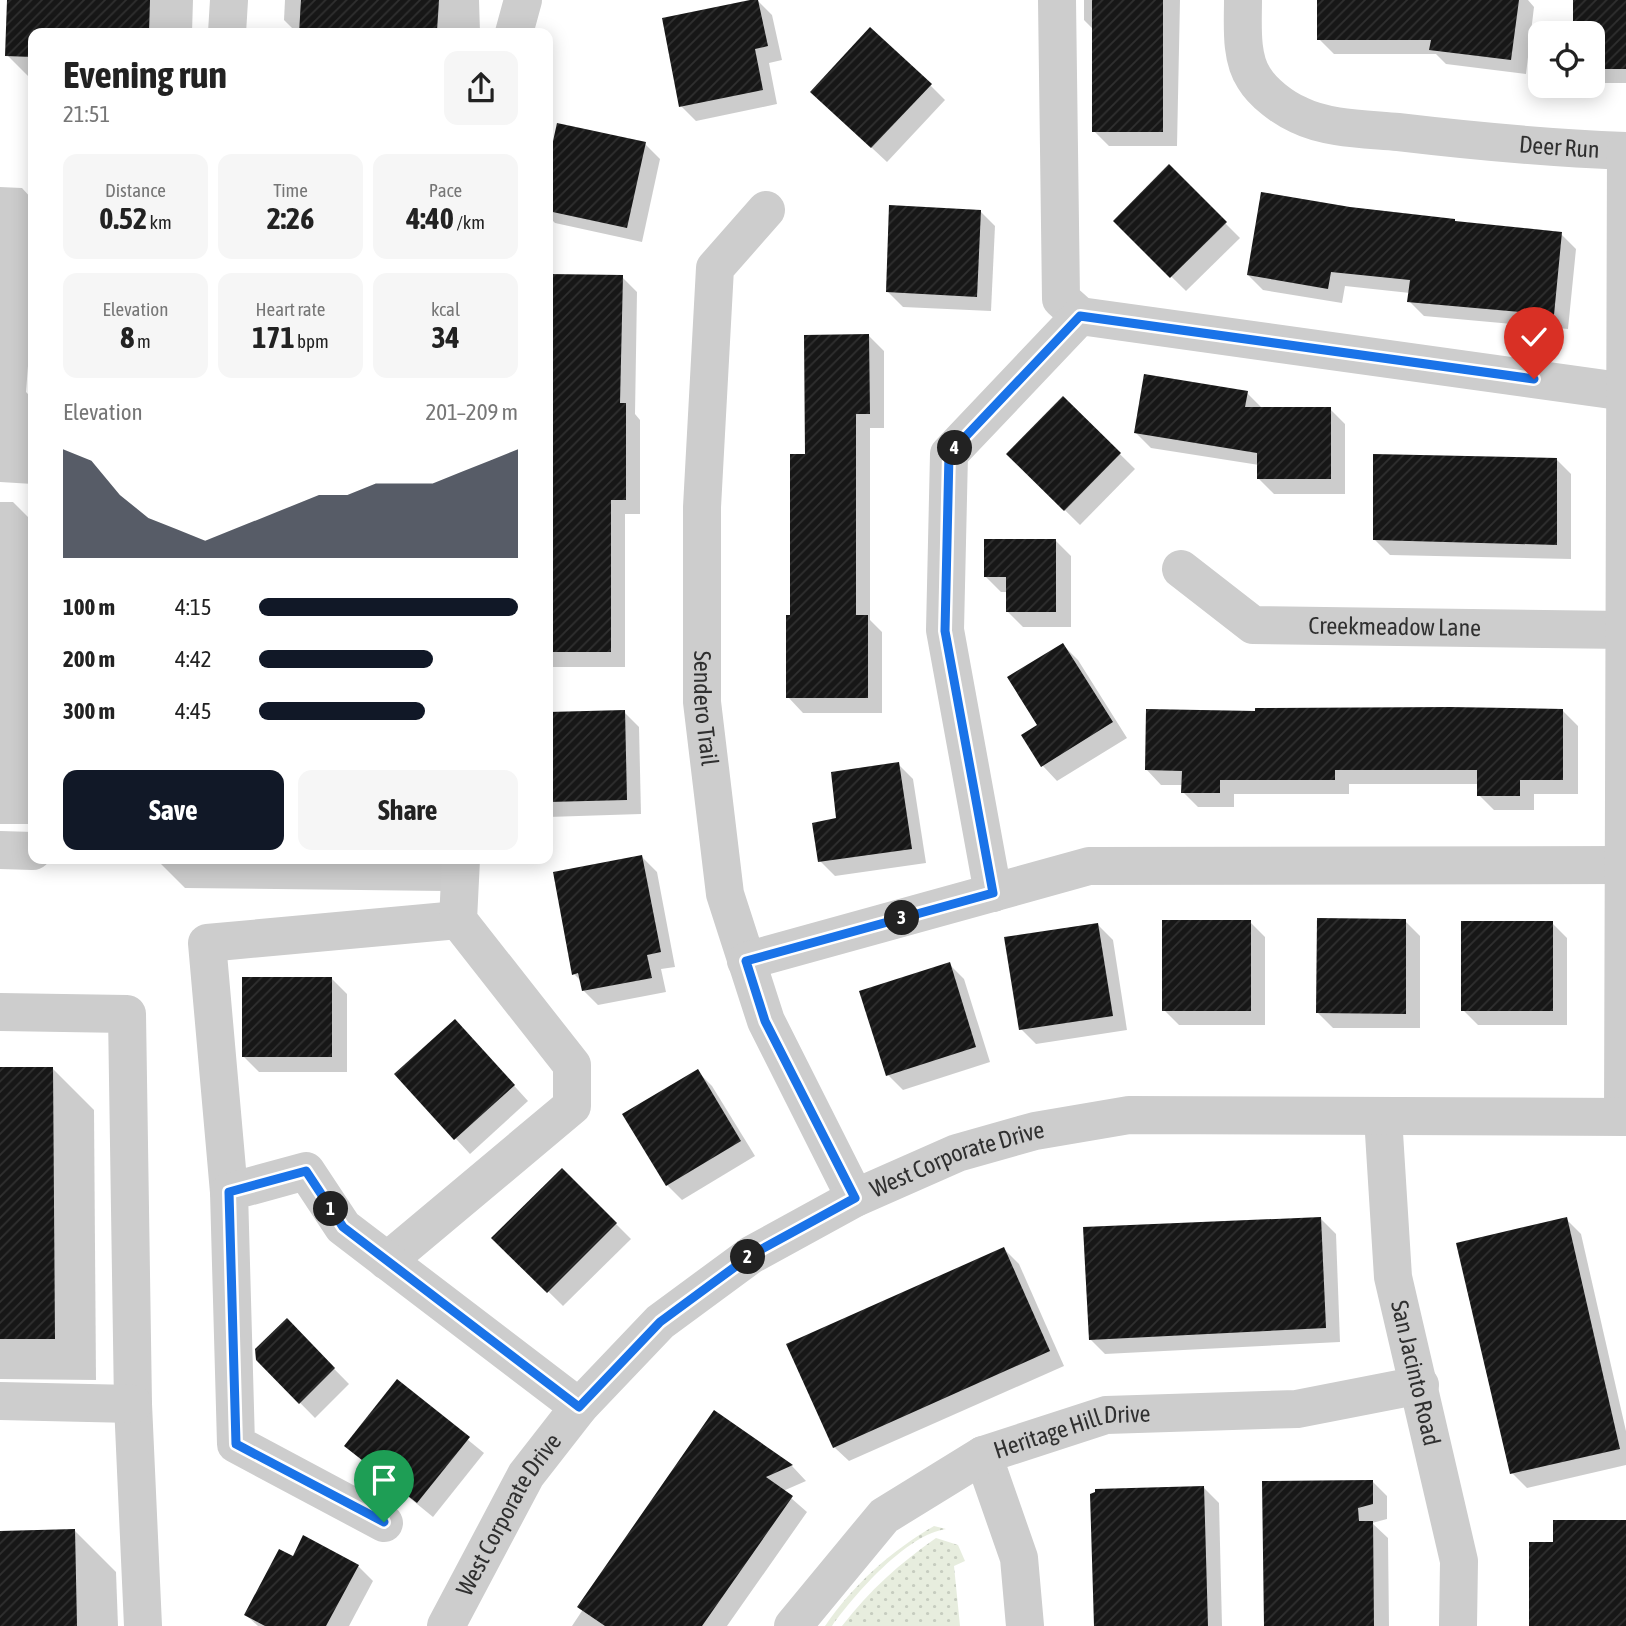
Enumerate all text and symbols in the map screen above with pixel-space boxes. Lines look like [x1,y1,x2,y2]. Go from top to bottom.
map controls [1528,21,1605,98]
button: locate [1528,21,1605,98]
button: share [444,51,518,125]
text: Evening run [63,53,227,96]
text: 21:51 [63,101,110,127]
street label: Deer Run [1518,130,1600,163]
text: Distance [105,179,166,201]
text: Time [273,179,308,201]
text: Pace [429,179,462,201]
text: 0.52 [99,201,147,235]
text: 2:26 [267,201,314,235]
text: 4:40 [406,201,454,235]
text: km [147,211,172,233]
text: /km [454,211,485,233]
text: Elevation [103,298,168,320]
text: Heart rate [256,298,325,320]
text: kcal [431,298,460,320]
pin [1504,307,1564,379]
icon: check [1515,318,1553,356]
text: 8 [120,320,134,354]
text: 171 [252,320,295,354]
text: 34 [431,320,460,354]
text: m [134,330,151,352]
text: bpm [295,330,329,352]
text: Elevation [63,399,143,425]
text: 201–209 m [425,399,518,425]
pin: 4 [937,430,972,466]
text: 4 [950,436,959,458]
text: 100 m [63,594,115,620]
text: 4:15 [175,594,212,620]
street label: Creekmeadow Lane [1308,612,1481,641]
text: 200 m [63,646,115,672]
text: 4:42 [175,646,212,672]
street label: Sendero Trail [689,651,724,768]
text: 300 m [63,698,115,724]
text: 4:45 [175,698,212,724]
button: Save [63,770,284,850]
button: Share [298,770,518,850]
pin: 3 [884,900,920,936]
text: 3 [897,906,906,928]
street label: West Corporate Drive [866,1116,1046,1203]
pin: 1 [314,1192,348,1226]
text: 1 [326,1197,335,1219]
pin: 2 [730,1240,766,1274]
text: 2 [743,1245,752,1267]
street label: San Jacinto Road [1386,1298,1446,1448]
street label: Heritage Hill Drive [990,1400,1151,1464]
street label: West Corporate Drive [451,1428,566,1600]
pin [354,1450,414,1522]
icon: arrive [365,1461,403,1499]

